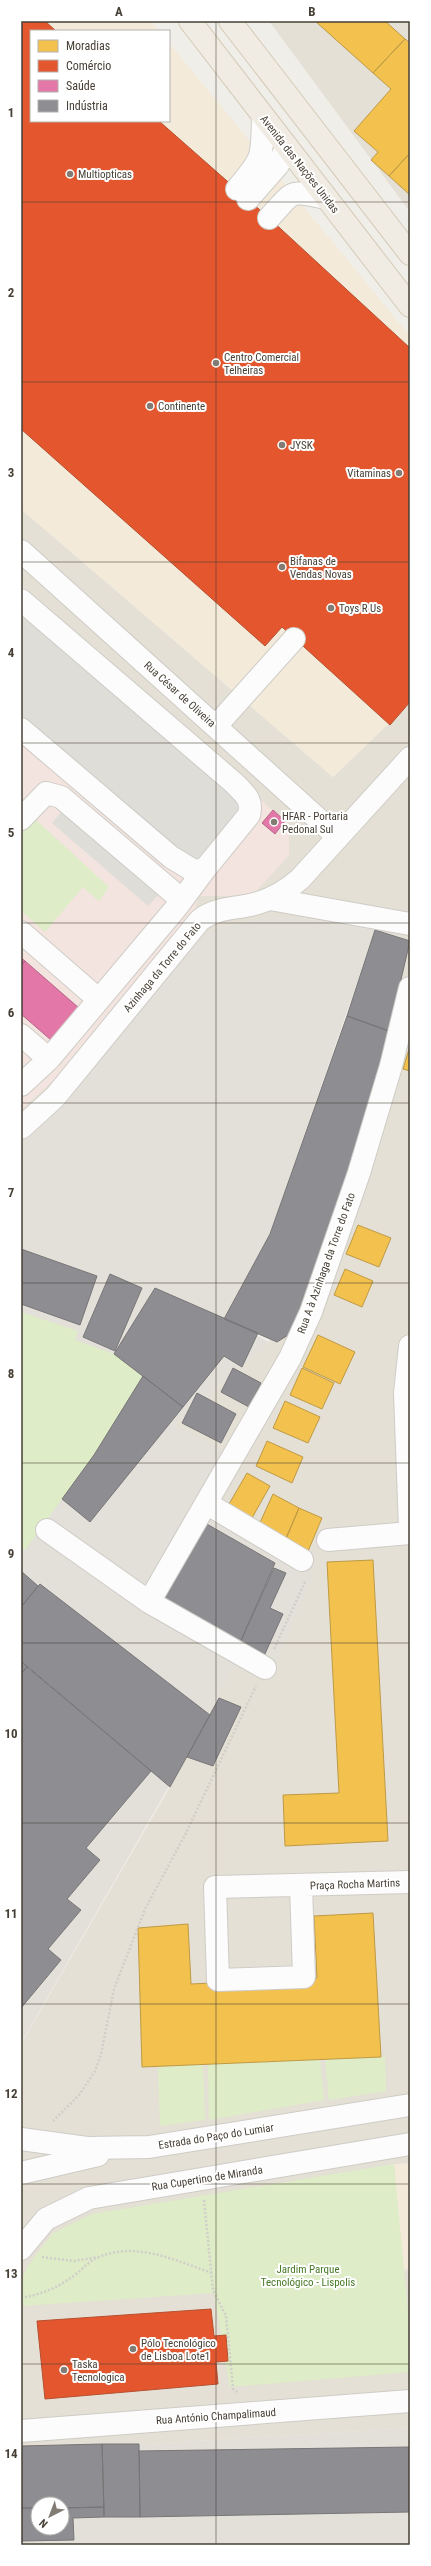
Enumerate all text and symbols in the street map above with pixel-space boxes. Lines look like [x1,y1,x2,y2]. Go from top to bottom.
text: A [115,4,123,19]
text: B [308,4,316,19]
legend [30,30,170,122]
text: Moradias [66,39,110,53]
text: Comércio [66,59,111,73]
text: Saúde [66,79,96,93]
text: Indústria [66,99,108,113]
text: 1 [8,105,14,120]
street label: Avenida das Nações Unidas [257,113,342,216]
place label: Multiopticas [78,168,132,181]
marker: Multiopticas [65,169,75,179]
text: 2 [8,285,15,300]
place label: Centro Comercial Telheiras [224,351,299,377]
marker: Centro Comercial Telheiras [211,358,221,368]
place label: Continente [158,400,205,413]
marker: Continente [145,401,155,411]
place label: JYSK [290,439,313,452]
marker: JYSK [277,440,287,450]
text: 3 [8,465,14,480]
place label: Vitaminas [347,467,391,480]
marker: Vitaminas [394,468,404,478]
place label: Bifanas de Vendas Novas [290,555,352,581]
marker: Bifanas de Vendas Novas [277,562,287,572]
place label: Toys R Us [339,602,381,615]
marker: Toys R Us [326,603,336,613]
text: 4 [8,645,15,660]
street label: Rua César de Oliveira [141,659,218,730]
place label: HFAR - Portaria Pedonal Sul [282,810,348,836]
marker: HFAR - Portaria Pedonal Sul [269,817,279,827]
text: 5 [8,825,15,840]
street label: Azinhaga da Torre do Fato [121,919,204,1015]
text: 6 [8,1005,15,1020]
text: 7 [8,1185,15,1200]
street label: Rua A à Azinhaga da Torre do Fato [295,1190,358,1335]
text: 8 [8,1366,14,1381]
text: 9 [8,1546,14,1561]
text: 10 [4,1726,18,1741]
street label: Praça Rocha Martins [310,1876,400,1893]
text: 11 [4,1906,18,1921]
text: 12 [4,2086,18,2101]
street label: Estrada do Paço do Lumiar [157,2121,275,2152]
street label: Rua Cupertino de Miranda [151,2163,264,2194]
park label: Jardim Parque Tecnológico - Lispolis [261,2263,355,2289]
text: 13 [4,2266,18,2281]
place label: Pólo Tecnológico de Lisboa Lote1 [141,2337,216,2363]
marker: Pólo Tecnológico de Lisboa Lote1 [128,2344,138,2354]
place label: Taska Tecnologica [72,2358,125,2384]
marker: Taska Tecnologica [59,2365,69,2375]
street label: Rua António Champalimaud [156,2406,277,2427]
text: 14 [4,2446,18,2461]
north arrow [30,2496,70,2536]
text: N [37,2516,51,2530]

